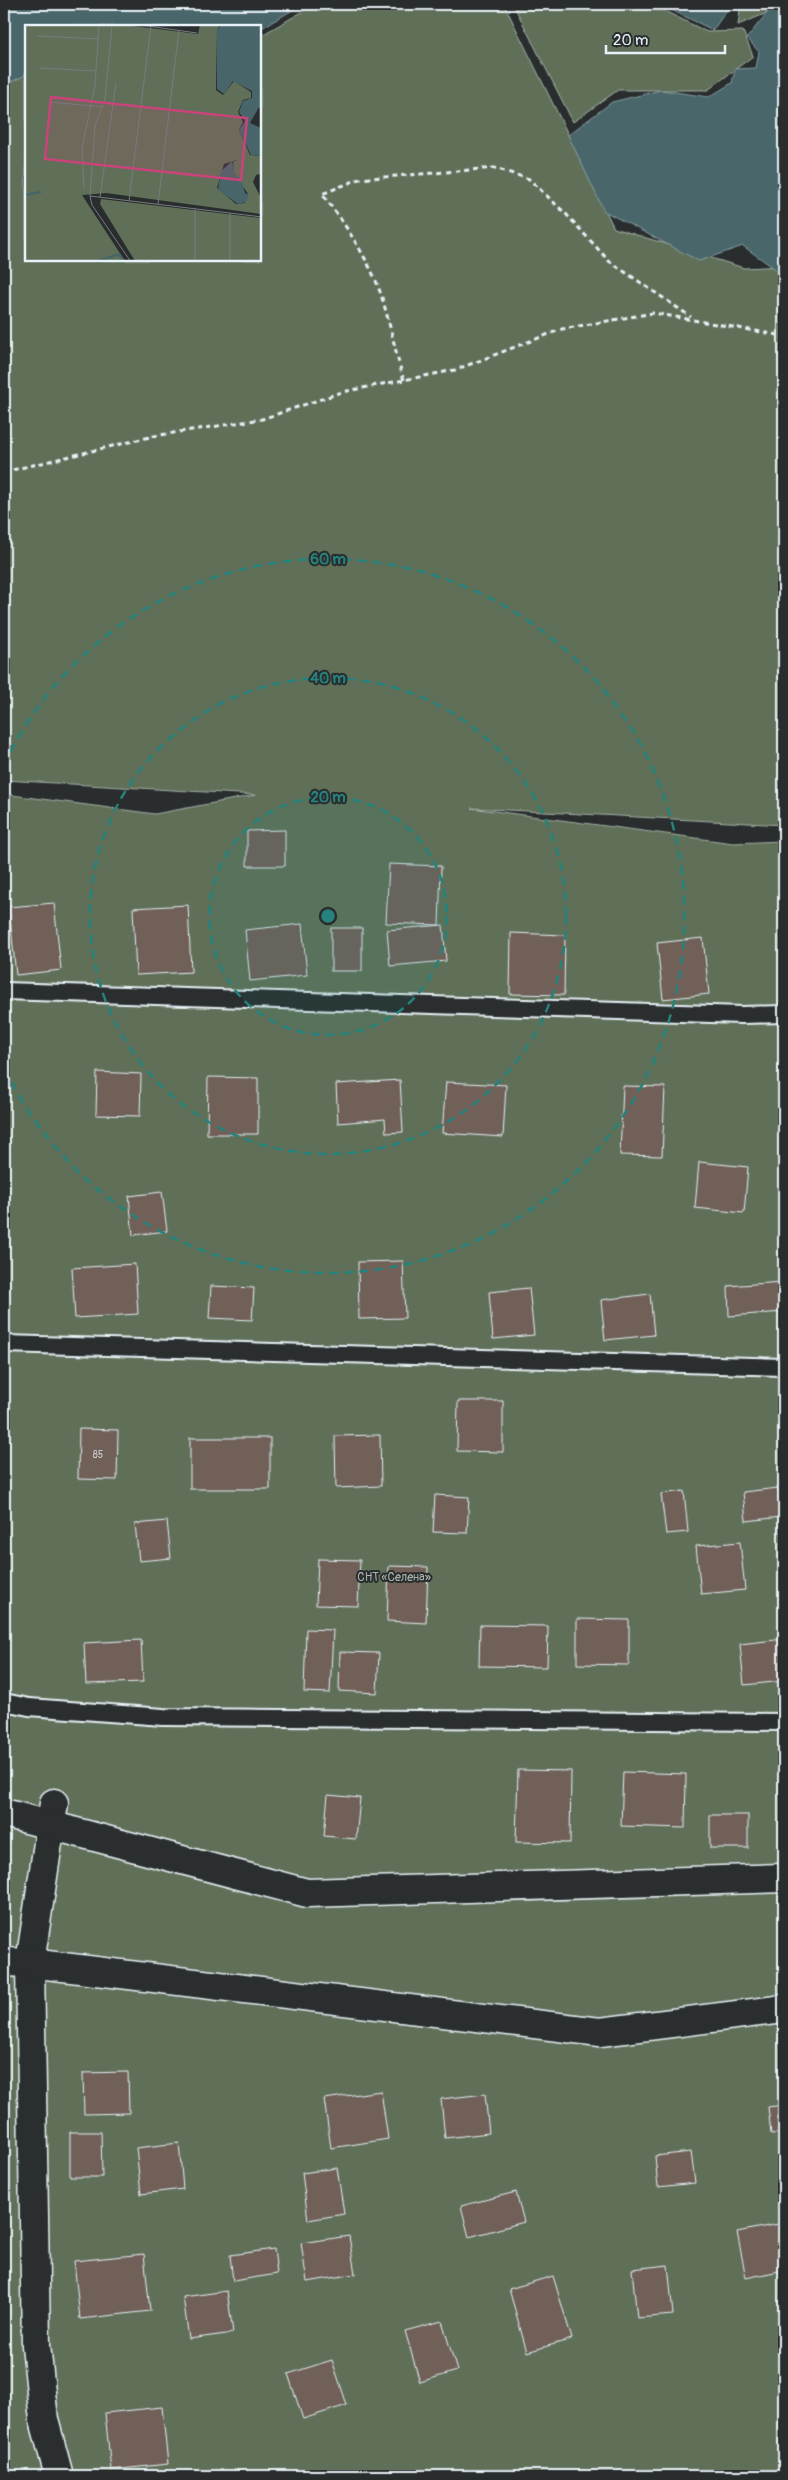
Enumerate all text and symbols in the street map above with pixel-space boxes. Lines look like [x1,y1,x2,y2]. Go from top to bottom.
scale bar [606,22,724,54]
inset map [25,25,261,261]
text: 20 m [613,31,648,50]
text: 60 m [310,550,346,569]
text: 40 m [310,669,346,688]
text: 20 m [310,788,346,807]
centre of rings [319,907,337,925]
house number: 85 [93,1449,103,1461]
park label: СНТ «Селена» [357,1570,431,1585]

